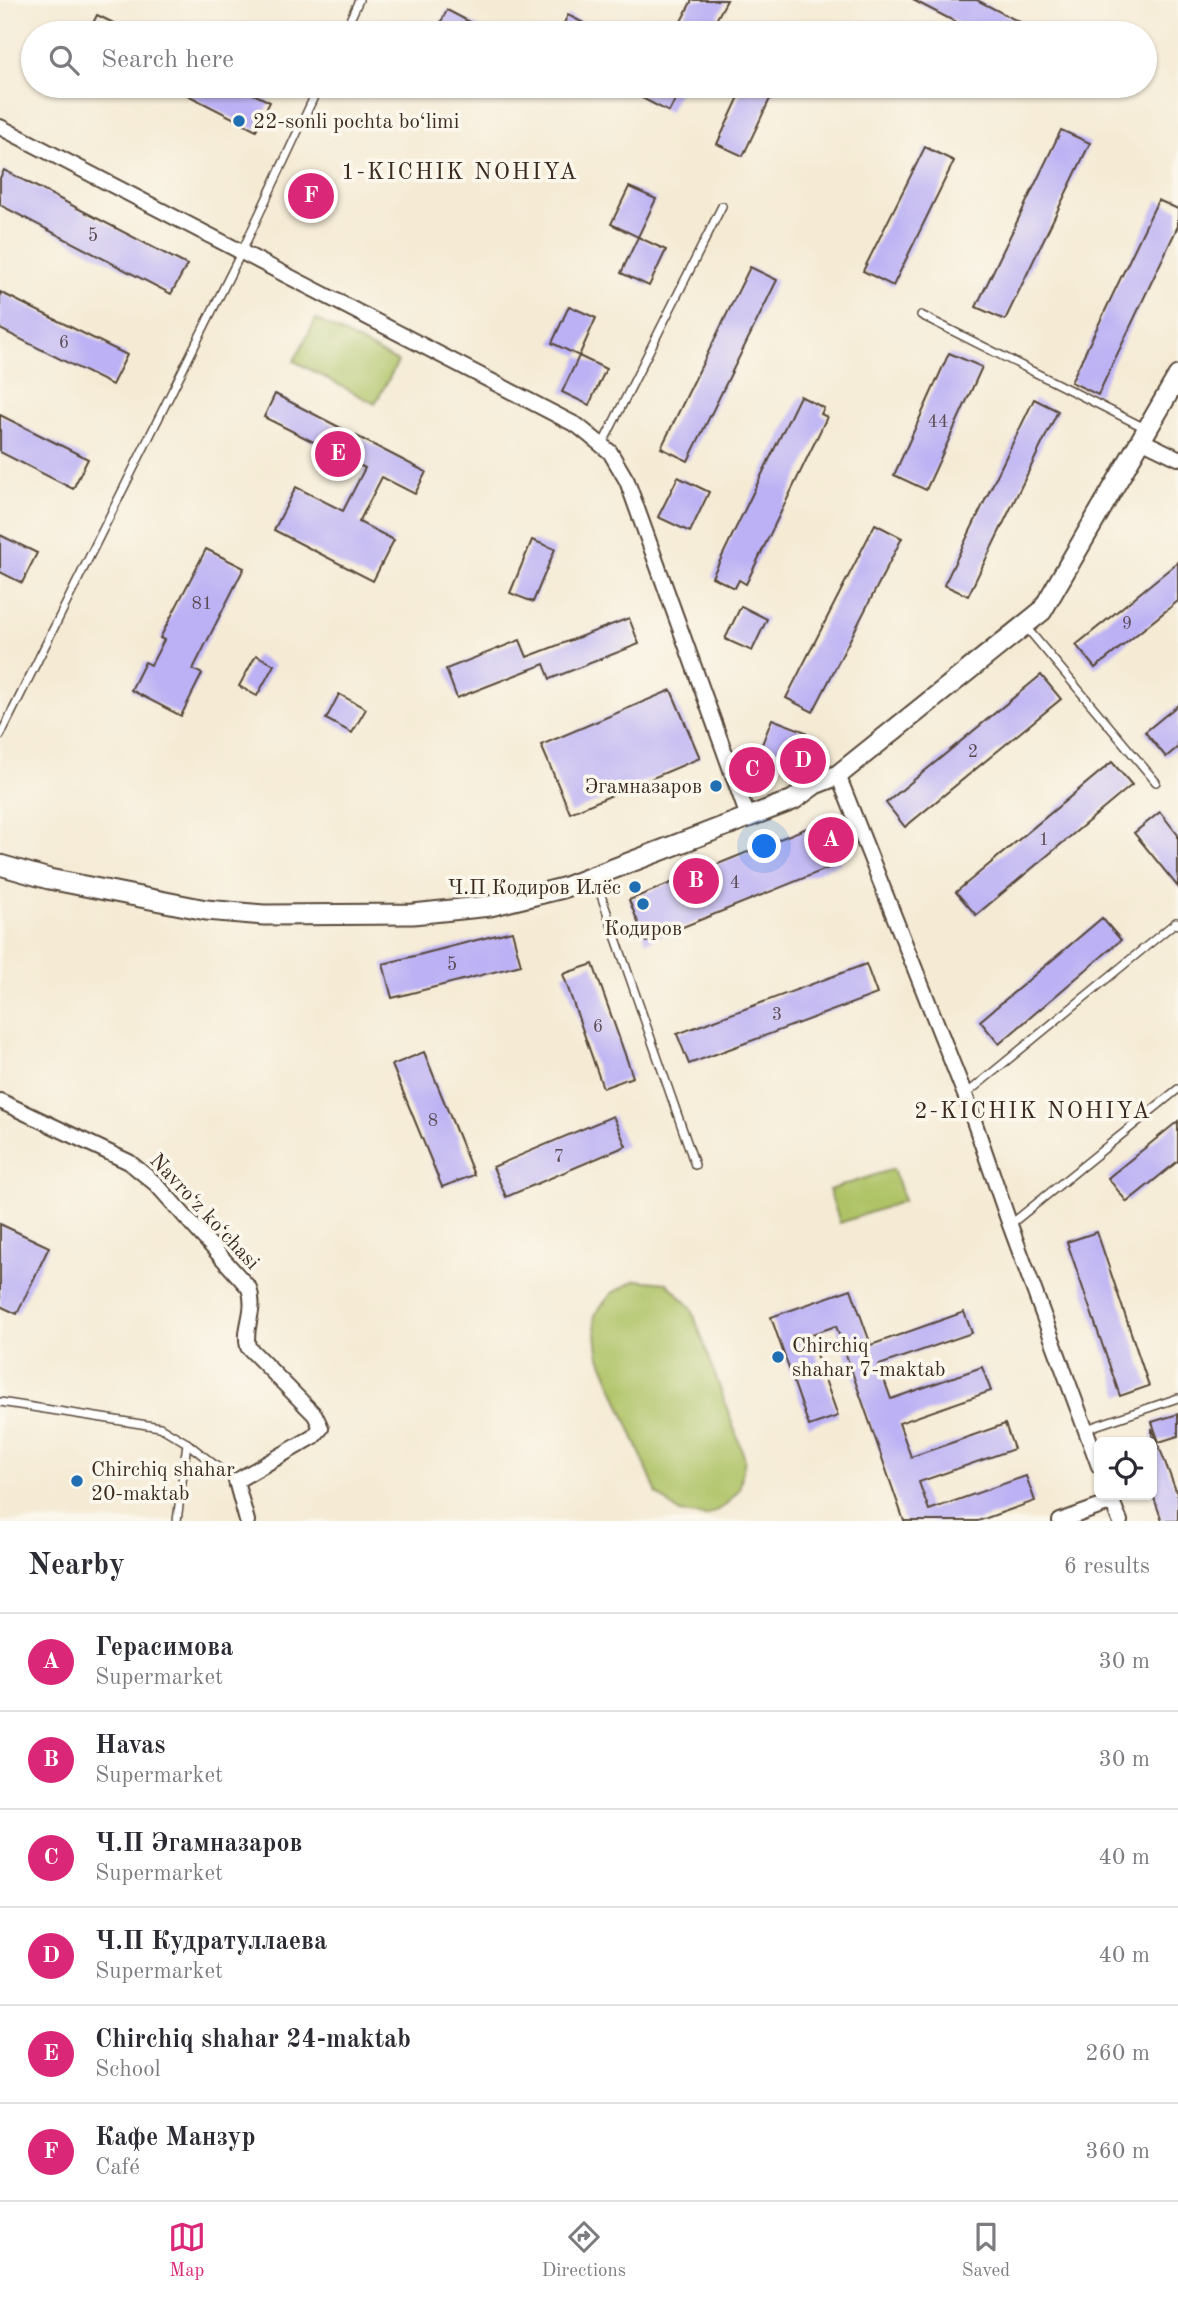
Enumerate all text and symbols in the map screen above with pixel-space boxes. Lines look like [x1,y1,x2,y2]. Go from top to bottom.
search box [21,21,1157,98]
icon: search [45,41,83,79]
text: Search here [101,47,234,73]
place label: 22-sonli pochta bo‘limi [253,112,459,133]
marker: 22-sonli pochta bo‘limi [231,113,247,129]
district label: 1-KICHIK NOHIYA [341,161,579,184]
pin: F [288,170,334,222]
house number: 5 [88,227,98,245]
house number: 6 [59,334,69,352]
house number: 44 [928,413,948,431]
pin: E [315,428,361,480]
house number: 81 [192,595,212,613]
house number: 9 [1122,615,1132,633]
pin: D [780,735,826,787]
house number: 2 [968,743,978,761]
pin: C [729,744,775,796]
place label: Эгамназаров [585,777,702,798]
marker: Эгамназаров [708,778,724,794]
pin: A [808,814,854,866]
your location [747,829,781,863]
house number: 1 [1039,831,1049,849]
pin: B [673,855,719,907]
house number: 4 [730,874,740,892]
place label: Ч.П Кодиров Илёс [448,878,621,899]
marker: Ч.П Кодиров Илёс [627,879,643,895]
marker: Кодиров [635,896,651,912]
place label: Кодиров [604,919,682,940]
house number: 5 [447,956,457,974]
house number: 3 [772,1006,782,1024]
house number: 6 [593,1018,603,1036]
district label: 2-KICHIK NOHIYA [914,1100,1152,1123]
house number: 8 [428,1112,438,1130]
house number: 7 [554,1148,564,1166]
street label: Navro‘z ko‘chasi [145,1150,263,1274]
place label: Chirchiq shahar 7-maktab [792,1336,946,1381]
marker: Chirchiq shahar 7-maktab [770,1349,786,1365]
map controls [1094,1437,1157,1500]
button: locate [1094,1437,1157,1500]
place label: Chirchiq shahar 20-maktab [91,1460,235,1505]
marker: Chirchiq shahar 20-maktab [69,1473,85,1489]
text: Nearby [28,1551,125,1581]
text: 6 results [1064,1555,1150,1578]
text: Герасимова [95,1635,233,1661]
text: A [42,1650,60,1673]
text: 30 m [1099,1650,1150,1673]
text: Supermarket [95,1666,223,1689]
text: Havas [95,1733,165,1759]
text: B [43,1748,59,1771]
text: 30 m [1099,1748,1150,1771]
text: Supermarket [95,1764,223,1787]
text: Ч.П Эгамназаров [95,1831,303,1857]
text: C [43,1846,59,1869]
text: 40 m [1099,1846,1150,1869]
text: Supermarket [95,1862,223,1885]
text: Ч.П Кудратуллаева [95,1929,327,1955]
text: D [42,1944,60,1967]
text: 40 m [1099,1944,1150,1967]
text: Supermarket [95,1960,223,1983]
text: Chirchiq shahar 24-maktab [95,2027,411,2053]
text: E [43,2042,59,2065]
text: 260 m [1085,2042,1150,2065]
text: School [95,2058,161,2081]
text: Кафе Манзур [95,2125,256,2151]
text: F [43,2140,59,2163]
text: 360 m [1085,2140,1150,2163]
text: Café [95,2156,140,2179]
tab: Map [168,2218,206,2283]
tab: Directions [542,2218,626,2283]
tab: Saved [962,2218,1010,2283]

